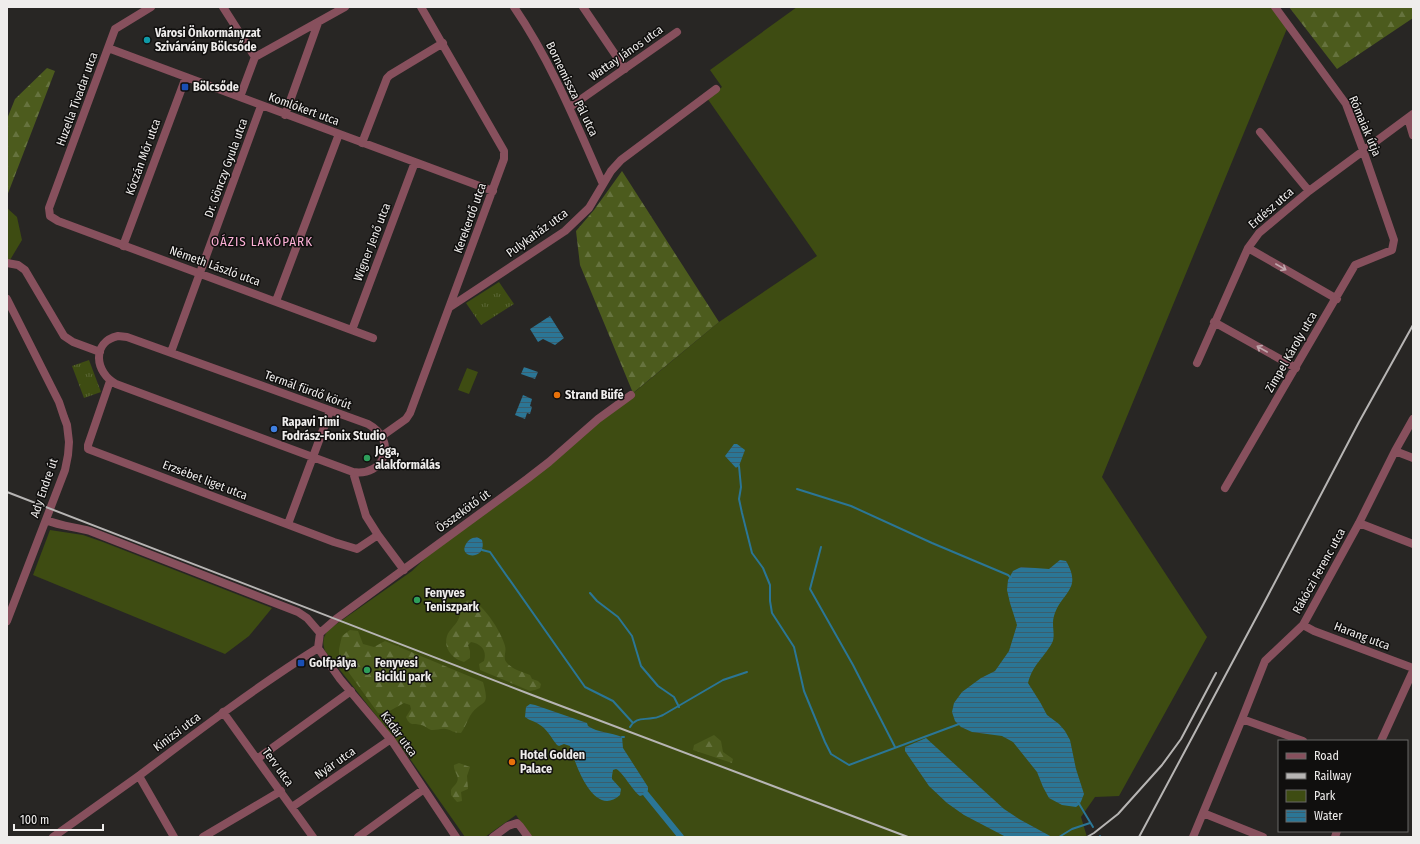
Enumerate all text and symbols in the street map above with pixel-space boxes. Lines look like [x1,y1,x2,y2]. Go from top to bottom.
street label: Wattay János utca [586,22,666,84]
place label: Városi Önkormányzat Szivárvány Bölcsőde [154,25,262,54]
marker: Városi Önkormányzat Szivárvány Bölcsőde [142,35,152,45]
street label: Bornemissza Pál utca [543,40,601,139]
street label: Huzella Tivadar utca [53,50,101,148]
place label: Bölcsőde [193,80,239,94]
marker: Bölcsőde [180,82,190,92]
street label: Komlókert utca [267,90,341,128]
street label: Rómaiak útja [1346,94,1384,158]
street label: Dr. Gönczy Gyula utca [202,116,250,219]
street label: Kóczán Mór utca [123,117,163,197]
street label: Kerekerdő utca [451,181,489,255]
street label: Erdész utca [1246,184,1297,231]
street label: Wigner Jenő utca [351,201,393,283]
street label: Pulykaház utca [504,206,571,260]
district label: OÁZIS LAKÓPARK [211,234,313,249]
street label: Németh László utca [168,243,262,289]
one-way arrow [1275,264,1287,272]
street label: Zimpel Károly utca [1262,309,1320,395]
one-way arrow [1256,344,1268,352]
street label: Termál fürdő körút [263,368,353,412]
place label: Strand Büfé [565,388,624,402]
marker: Strand Büfé [552,390,562,400]
place label: Rapavi Timi Fodrász-Fonix Studio [282,415,386,443]
marker: Rapavi Timi Fodrász-Fonix Studio [269,424,279,434]
place label: Jóga, alakformálás [374,444,441,472]
marker: Jóga, alakformálás [362,453,372,463]
street label: Ady Endre út [27,456,61,520]
street label: Erzsébet liget utca [161,457,249,503]
street label: Összekötő út [432,485,493,535]
street label: Rákóczi Ferenc utca [1290,526,1348,616]
place label: Fenyves Teniszpark [425,586,480,614]
marker: Fenyves Teniszpark [412,595,422,605]
street label: Harang utca [1332,619,1392,653]
place label: Golfpálya [309,656,357,670]
place label: Fenyvesi Bicikli park [375,656,432,684]
marker: Golfpálya [296,658,306,668]
marker: Fenyvesi Bicikli park [362,665,372,675]
street label: Kádár utca [378,709,420,759]
street label: Kinizsi utca [151,710,203,754]
legend [1278,740,1408,832]
street label: Nyár utca [312,744,358,782]
street label: Terv utca [259,745,297,789]
place label: Hotel Golden Palace [520,748,585,776]
text: Road [1314,749,1339,763]
marker: Hotel Golden Palace [507,757,517,767]
text: Railway [1314,769,1352,783]
text: Park [1314,789,1336,803]
scale bar [14,806,103,832]
text: Water [1314,809,1343,823]
text: 100 m [20,813,49,827]

